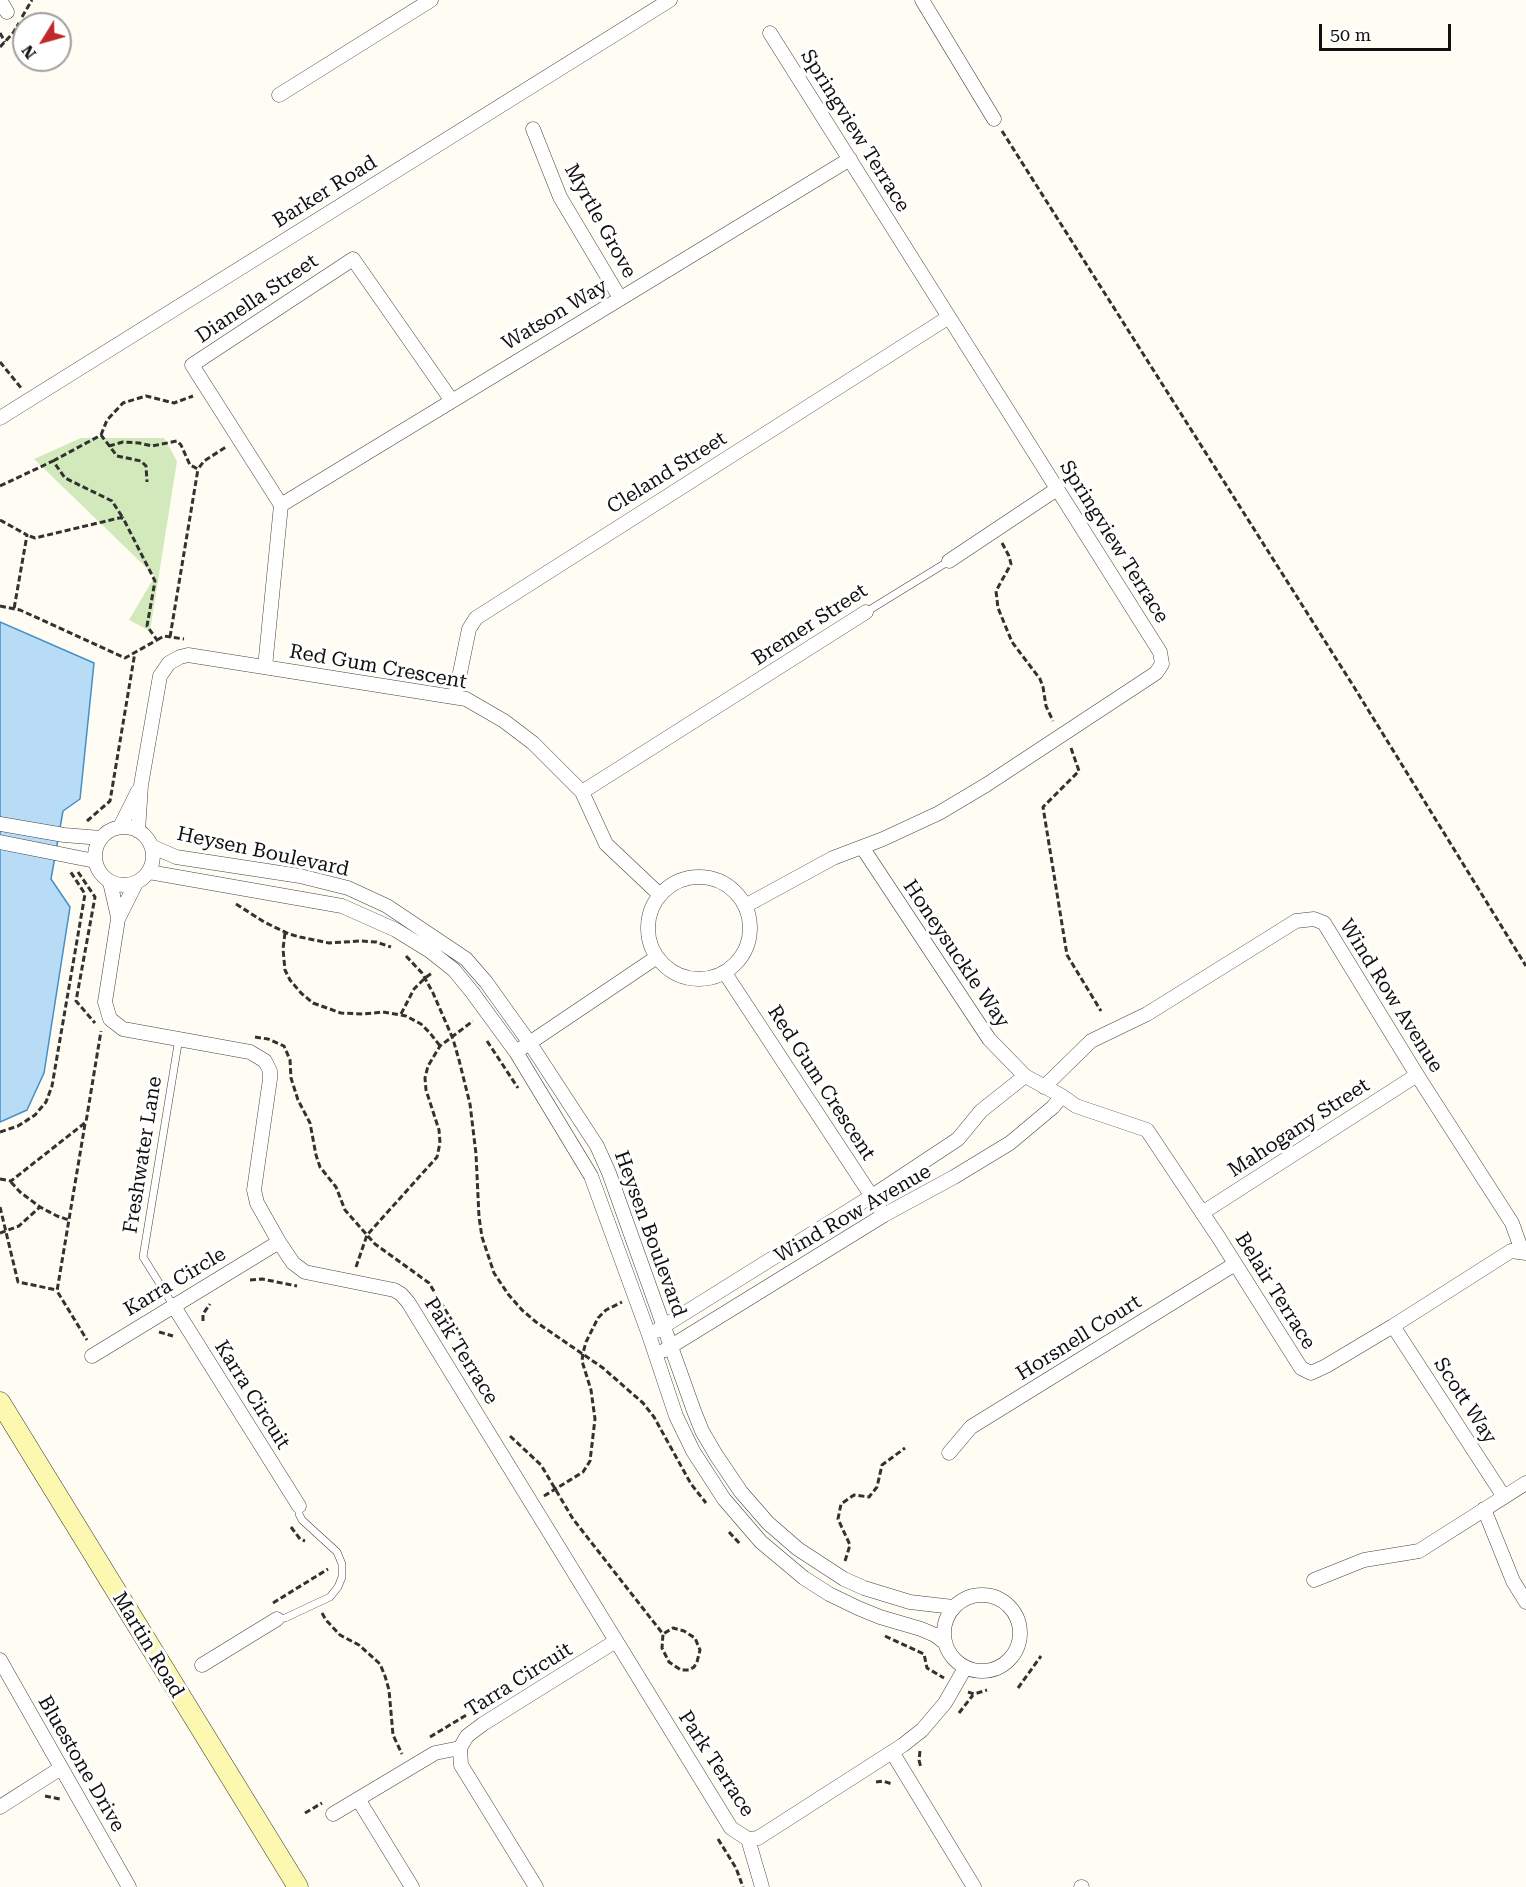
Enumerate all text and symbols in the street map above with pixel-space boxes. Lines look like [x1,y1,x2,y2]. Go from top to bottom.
north arrow [12,12,72,72]
scale bar [1322,12,1454,50]
text: 50 m [1330,24,1371,45]
text: N [18,41,40,63]
street label: Springview Terrace [795,45,915,217]
street label: Barker Road [269,151,381,233]
street label: Myrtle Grove [559,160,641,282]
street label: Dianella Street [191,249,323,349]
street label: Watson Way [498,274,612,356]
street label: Cleland Street [603,427,731,519]
street label: Springview Terrace [1054,456,1174,628]
street label: Bremer Street [748,579,872,671]
street label: Red Gum Crescent [287,640,469,694]
street label: Heysen Boulevard [175,822,351,882]
street label: Honeysuckle Way [898,876,1014,1032]
street label: Wind Row Avenue [1334,915,1448,1077]
street label: Red Gum Crescent [762,1001,880,1165]
street label: Mahogany Street [1224,1073,1374,1183]
street label: Freshwater Lane [119,1075,167,1235]
street label: Heysen Boulevard [609,1148,691,1320]
street label: Wind Row Avenue [771,1160,935,1268]
street label: Belair Terrace [1230,1228,1320,1354]
street label: Karra Circle [120,1242,230,1322]
street label: Horsnell Court [1012,1290,1146,1386]
street label: Park Terrace [419,1293,503,1409]
street label: Karra Circuit [209,1336,295,1454]
street label: Scott Way [1428,1353,1502,1449]
street label: Martin Road [107,1588,189,1702]
street label: Tarra Circuit [461,1638,577,1722]
street label: Bluestone Drive [32,1692,130,1836]
street label: Park Terrace [673,1707,759,1821]

